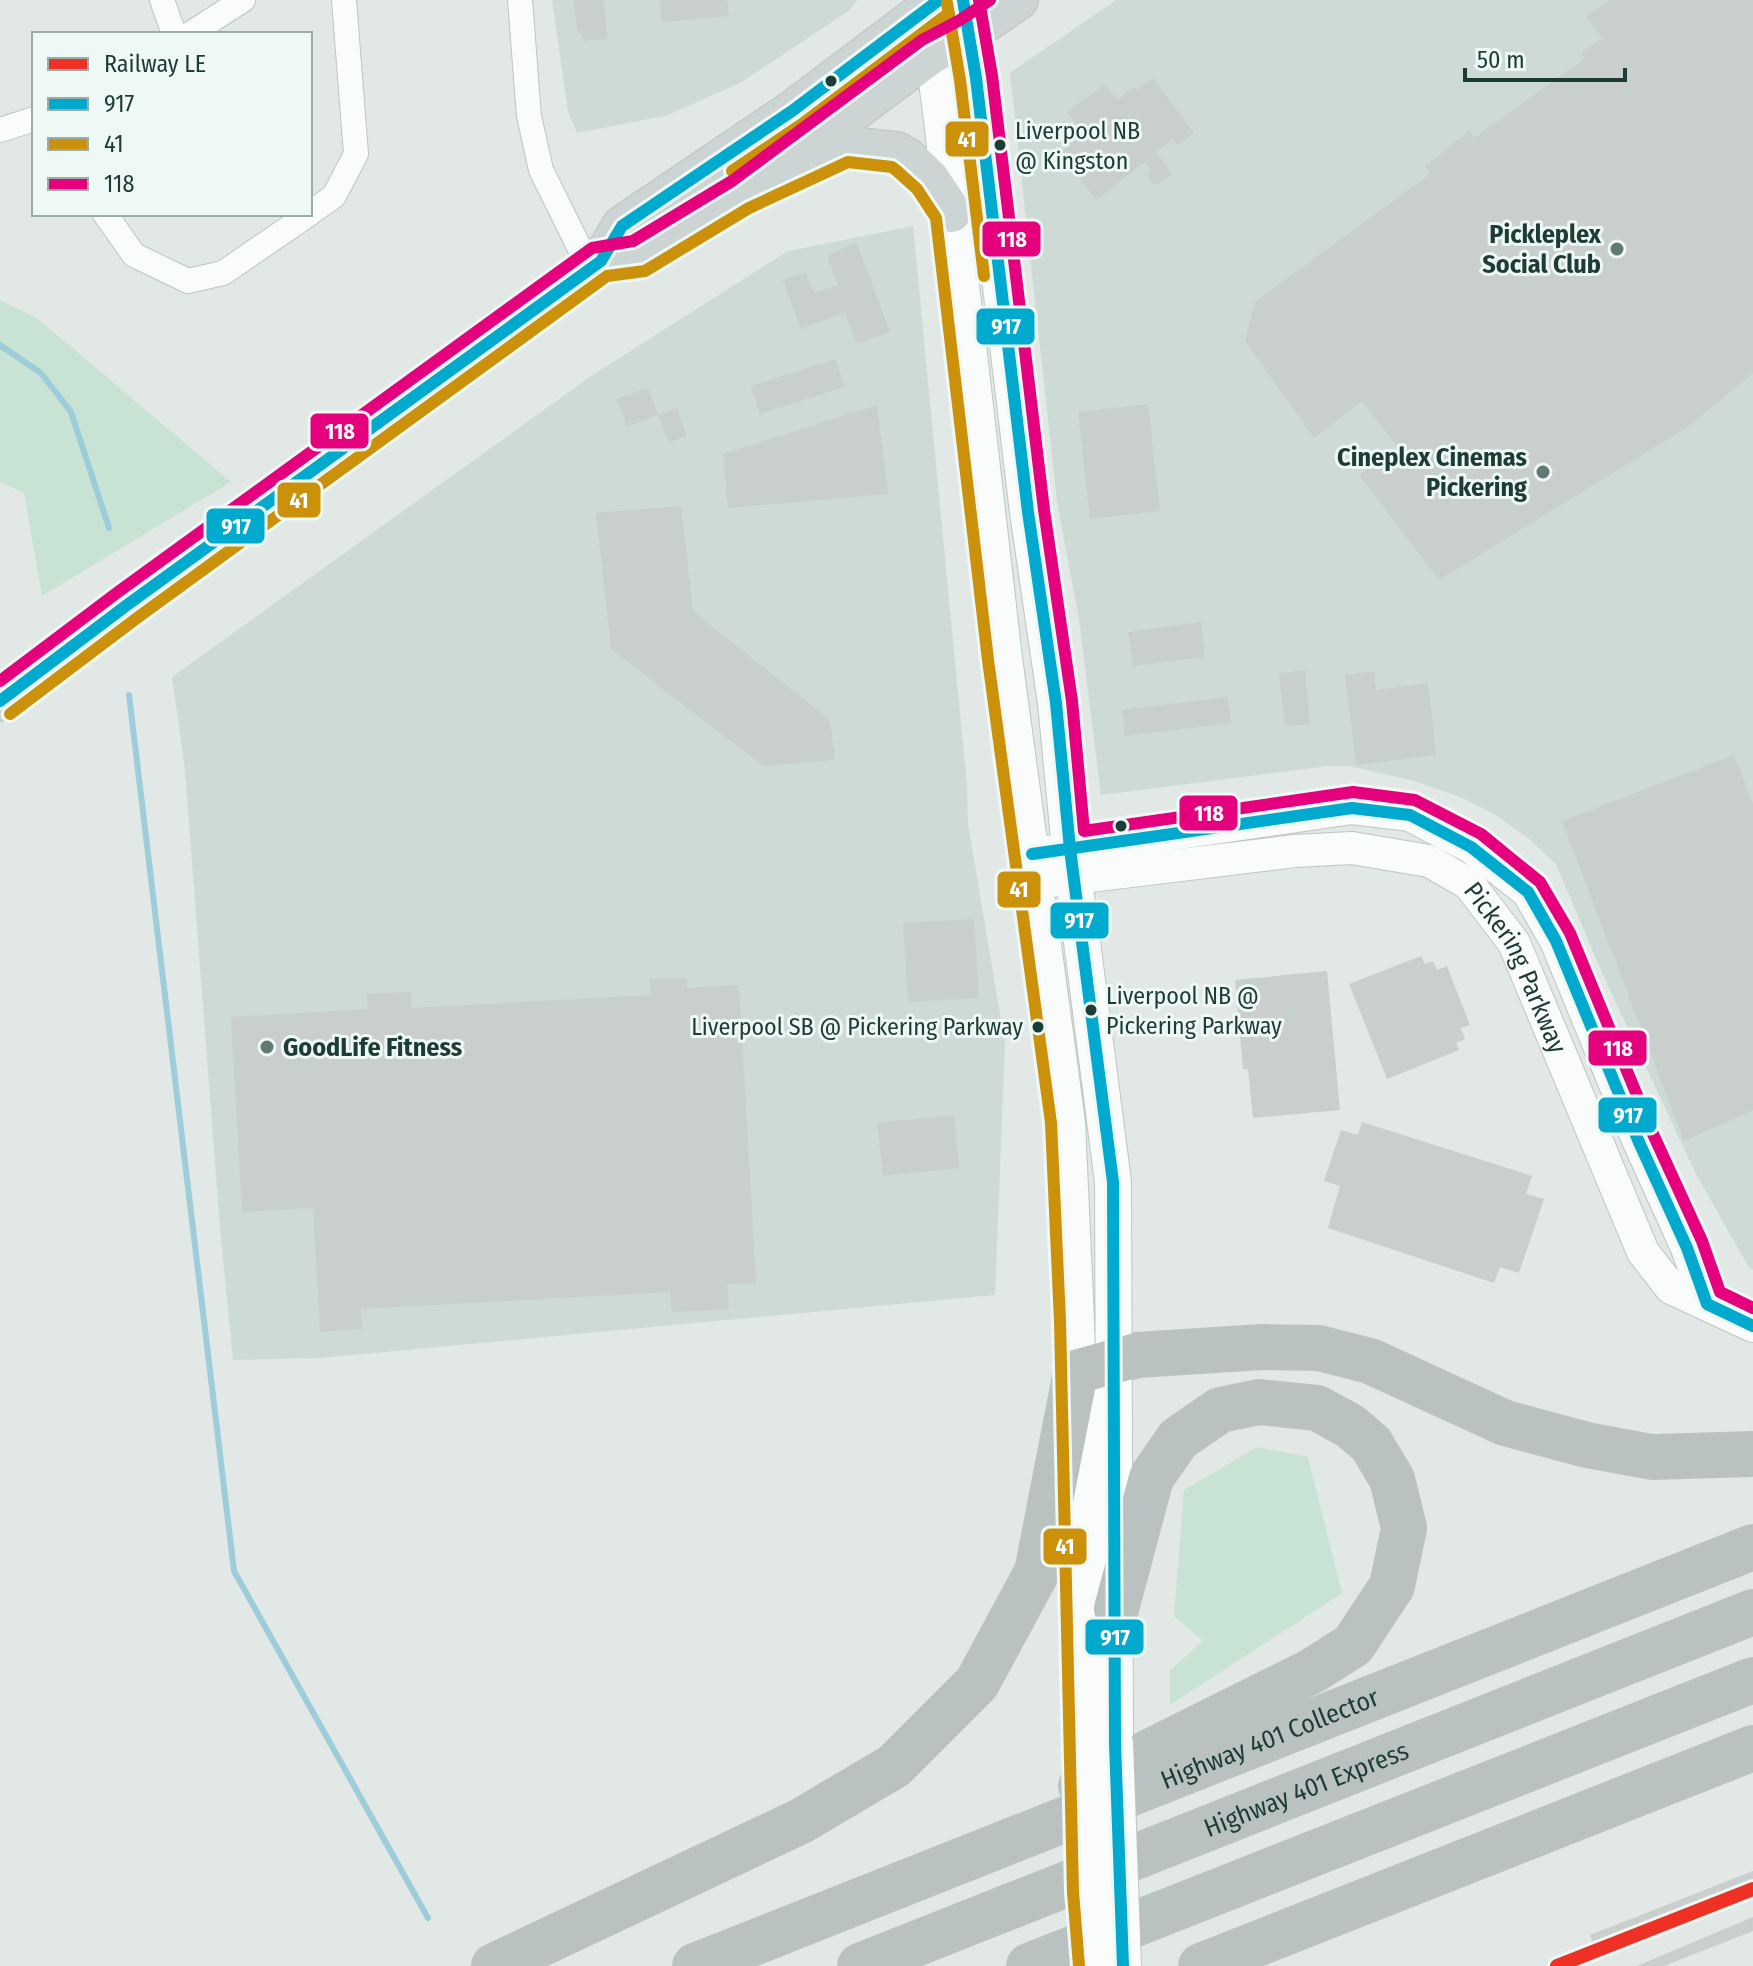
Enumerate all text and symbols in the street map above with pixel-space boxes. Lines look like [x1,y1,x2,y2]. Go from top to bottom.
legend [32,32,312,216]
scale bar [1465,32,1625,82]
text: 50 m [1477,46,1525,74]
text: Railway LE [104,50,206,78]
unlabelled marker [823,73,839,89]
text: 917 [104,90,135,118]
place label: Liverpool NB @ Kingston [1015,117,1140,175]
line badge: 41 [944,120,990,158]
text: 41 [957,126,977,153]
text: 41 [104,130,124,158]
marker: Liverpool NB @ Kingston [992,137,1008,153]
text: 118 [104,170,134,198]
place label: Pickleplex Social Club [1482,219,1602,280]
line badge: 118 [981,220,1042,258]
text: 118 [997,226,1027,253]
marker: Pickleplex Social Club [1608,240,1626,258]
line badge: 917 [975,307,1036,346]
text: 917 [991,313,1021,340]
line badge: 118 [309,412,370,450]
text: 118 [325,418,355,445]
place label: Cineplex Cinemas Pickering [1337,442,1527,503]
marker: Cineplex Cinemas Pickering [1534,463,1552,481]
line badge: 41 [276,481,322,519]
text: 41 [289,487,309,514]
line badge: 917 [205,507,266,545]
text: 917 [221,513,251,540]
line badge: 118 [1178,794,1239,832]
text: 118 [1194,800,1224,827]
unlabelled marker [1113,818,1129,834]
line badge: 41 [996,870,1042,909]
text: 41 [1009,876,1029,903]
street label: Pickering Parkway [1458,876,1574,1058]
line badge: 917 [1049,901,1110,940]
text: 917 [1064,907,1094,934]
place label: Liverpool NB @ Pickering Parkway [1106,982,1282,1040]
marker: Liverpool NB @ Pickering Parkway [1083,1002,1099,1018]
place label: Liverpool SB @ Pickering Parkway [691,1013,1023,1041]
marker: Liverpool SB @ Pickering Parkway [1030,1019,1046,1035]
line badge: 118 [1587,1029,1648,1067]
place label: GoodLife Fitness [283,1032,462,1063]
text: 118 [1603,1035,1633,1062]
marker: GoodLife Fitness [258,1038,276,1056]
line badge: 917 [1597,1096,1658,1134]
text: 917 [1613,1102,1643,1129]
line badge: 41 [1042,1527,1088,1566]
text: 41 [1055,1533,1075,1560]
line badge: 917 [1084,1618,1145,1656]
text: 917 [1100,1624,1130,1651]
street label: Highway 401 Collector [1156,1681,1383,1796]
street label: Highway 401 Express [1199,1735,1413,1844]

